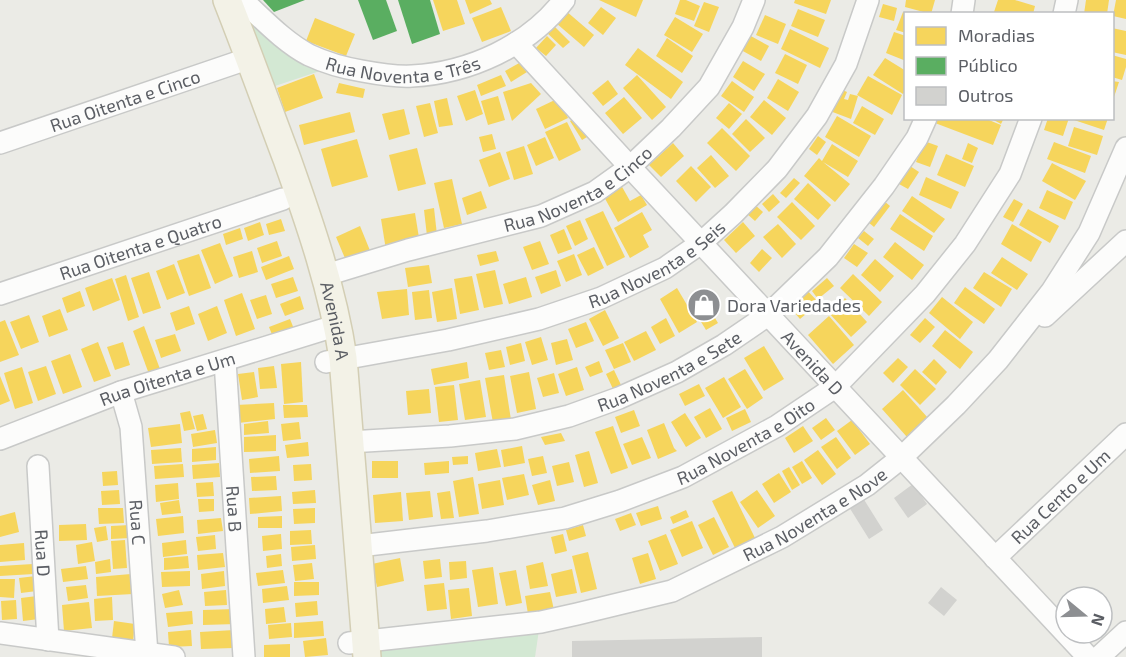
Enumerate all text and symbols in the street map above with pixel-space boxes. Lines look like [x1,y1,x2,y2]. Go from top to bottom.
legend [904,12,1114,120]
text: Moradias [958,24,1035,46]
street label: Rua Noventa e Três [323,51,483,87]
text: Público [958,54,1018,76]
street label: Rua Oitenta e Cinco [47,65,203,136]
text: Outros [958,84,1014,106]
street label: Rua Noventa e Cinco [501,141,656,236]
street label: Rua Oitenta e Quatro [56,209,224,284]
street label: Rua Noventa e Seis [586,216,729,312]
street label: Avenida A [316,279,354,362]
shop icon: Dora Variedades [686,287,722,323]
place label: Dora Variedades [727,294,861,316]
street label: Avenida D [777,325,848,400]
street label: Rua Noventa e Sete [594,326,745,416]
street label: Rua Oitenta e Um [96,346,238,410]
street label: Rua Noventa e Oito [674,393,819,489]
street label: Rua Cento e Um [1006,444,1115,548]
street label: Rua Noventa e Nove [739,463,891,566]
street label: Rua B [222,485,247,533]
street label: Rua C [125,499,150,546]
street label: Rua D [31,529,55,577]
north arrow [1054,585,1114,645]
text: N [1088,611,1110,629]

